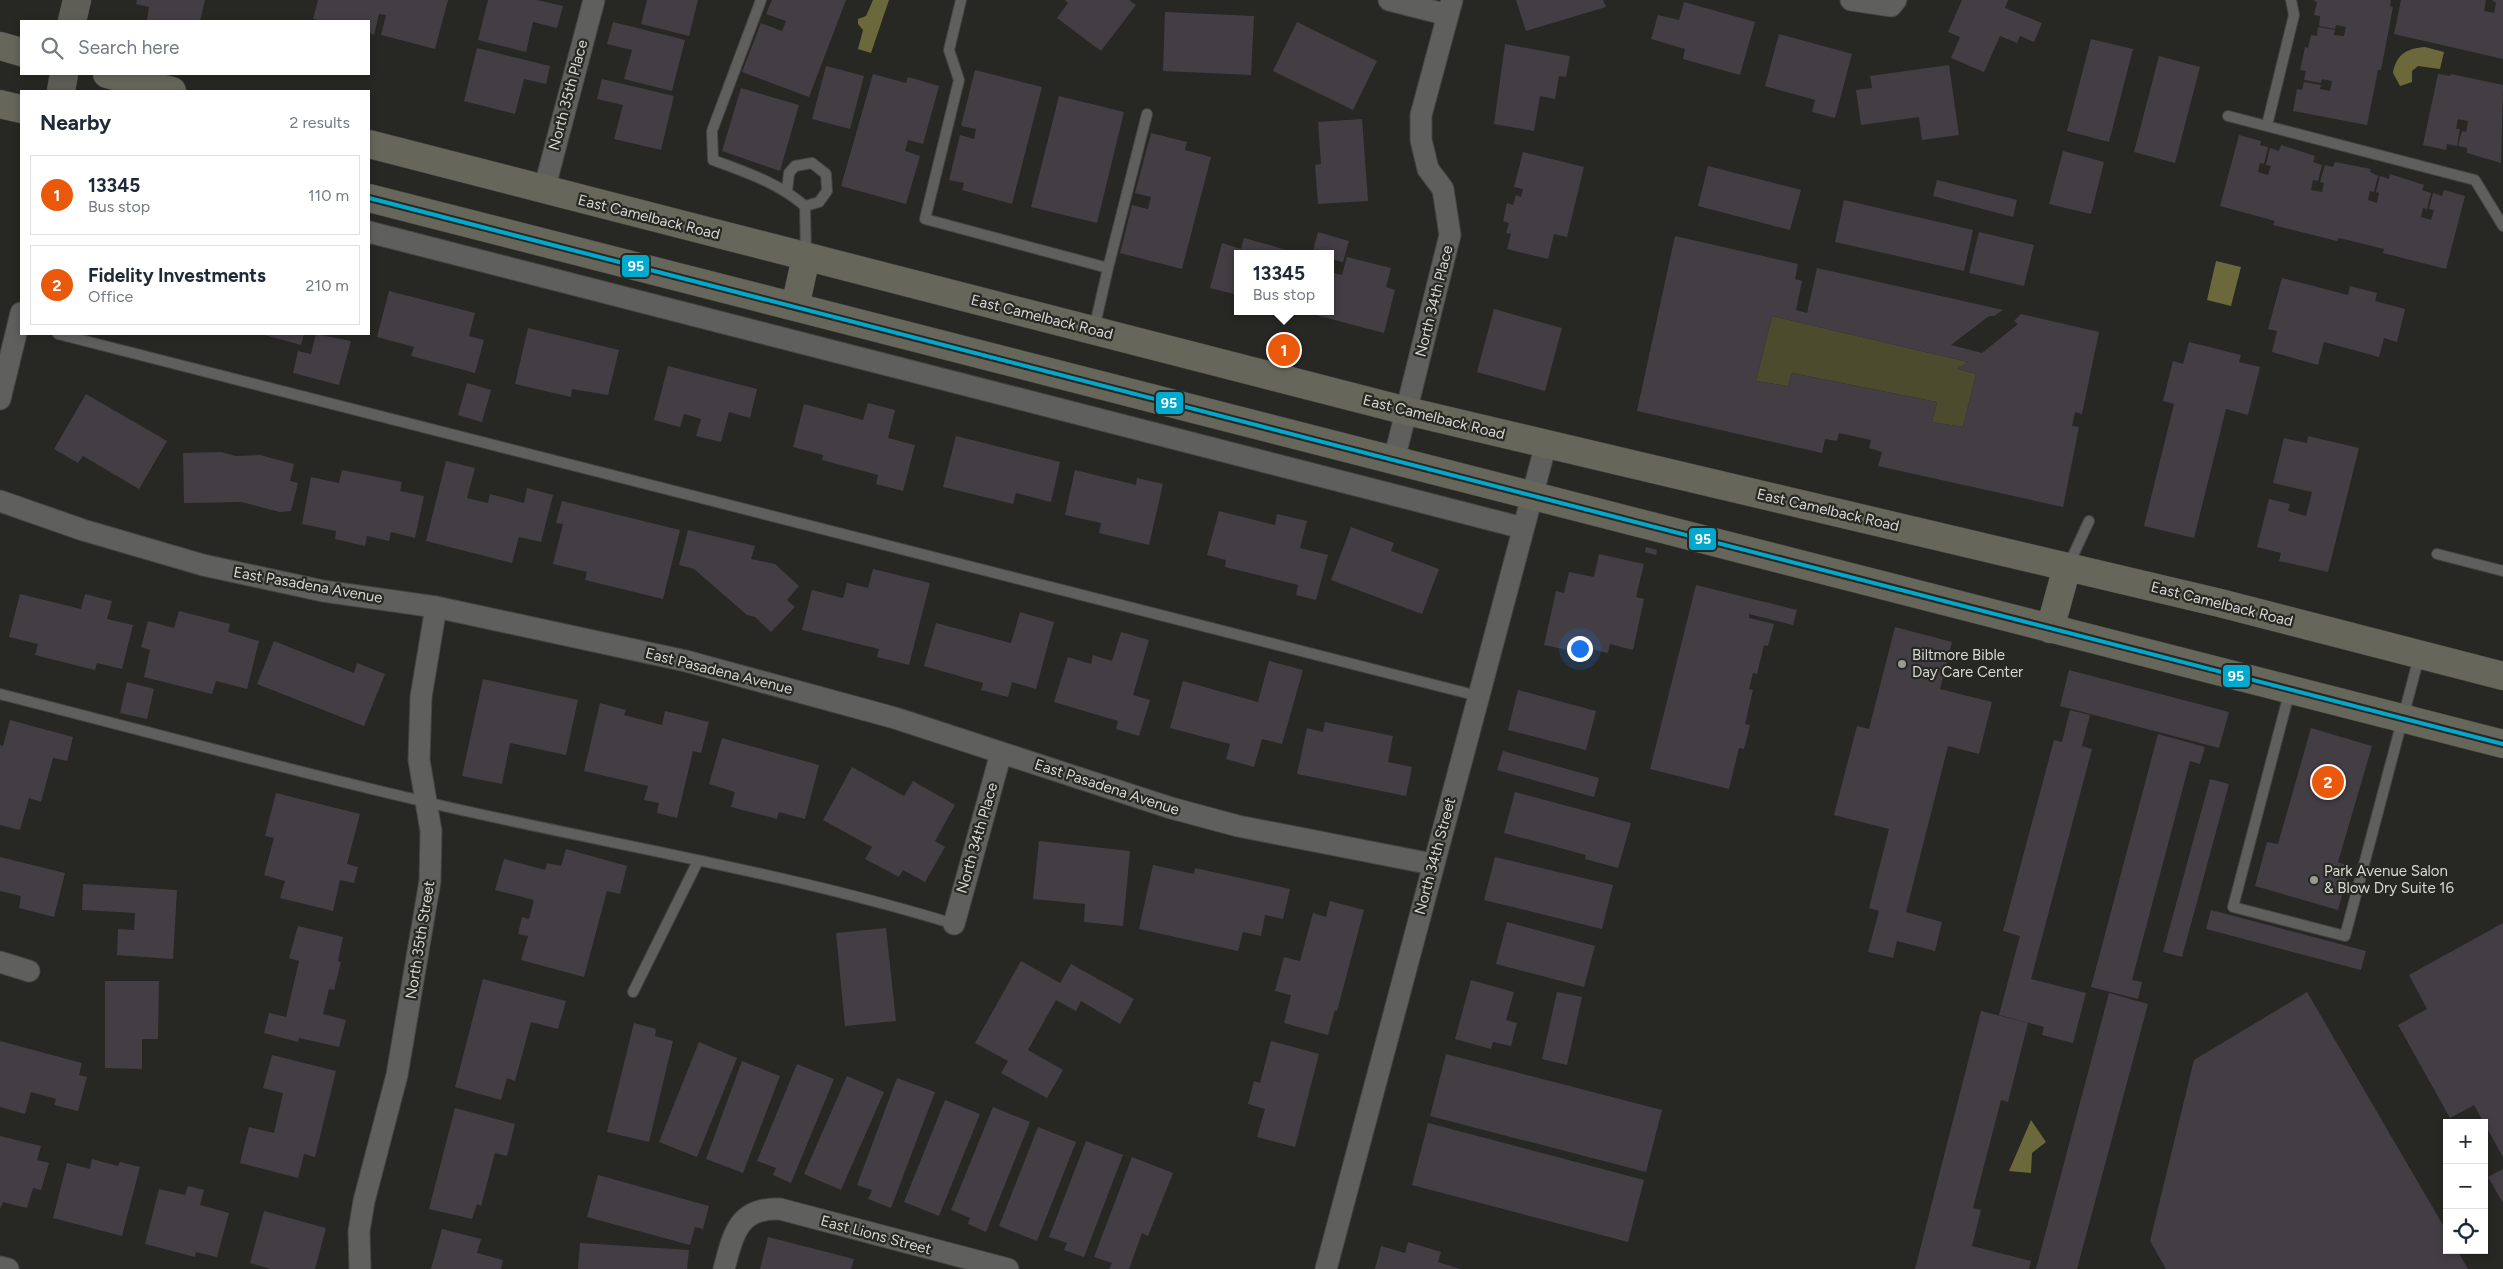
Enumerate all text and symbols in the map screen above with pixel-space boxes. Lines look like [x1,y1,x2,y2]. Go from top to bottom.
search box [20,20,370,75]
icon: search [38,34,66,62]
text: Search here [78,36,180,59]
street label: North 35th Place [545,38,591,152]
text: Nearby [40,110,111,135]
text: 2 results [290,113,350,132]
text: 13345 [88,174,140,197]
text: 1 [54,186,60,205]
text: 110 m [308,186,349,205]
street label: East Camelback Road [576,191,722,243]
text: Bus stop [88,197,150,216]
street label: North 34th Place [1411,243,1457,359]
popup [1234,250,1334,315]
line badge: 95 [621,254,650,278]
text: 95 [628,258,644,275]
text: 13345 [1253,262,1305,285]
text: Fidelity Investments [88,264,266,287]
text: 2 [52,276,62,295]
text: 210 m [306,276,349,295]
text: Bus stop [1253,285,1315,304]
text: Office [88,287,133,306]
street label: East Camelback Road [969,291,1115,343]
pin: 1 [1268,331,1300,369]
line badge: 95 [1155,391,1184,415]
street label: East Camelback Road [1361,391,1507,443]
text: 95 [1161,395,1177,412]
street label: East Camelback Road [1755,485,1901,535]
line badge: 95 [1688,527,1717,551]
text: 95 [1695,531,1711,548]
street label: East Pasadena Avenue [232,563,384,607]
street label: East Camelback Road [2149,578,2295,630]
your location [1567,636,1593,662]
street label: East Pasadena Avenue [643,644,795,698]
place label: Biltmore Bible Day Care Center [1912,646,2023,681]
marker: Biltmore Bible Day Care Center [1896,658,1908,670]
line badge: 95 [2222,664,2251,688]
text: 95 [2228,668,2244,685]
street label: East Pasadena Avenue [1032,755,1182,819]
pin: 2 [2312,763,2344,801]
street label: North 34th Place [953,781,1001,895]
street label: North 34th Street [1411,795,1459,916]
place label: Park Avenue Salon & Blow Dry Suite 16 [2324,862,2455,897]
marker: Park Avenue Salon & Blow Dry Suite 16 [2308,874,2320,886]
street label: North 35th Street [402,879,438,1000]
map controls [2443,1119,2488,1254]
button: + [2443,1119,2488,1164]
button: − [2443,1164,2488,1209]
button: locate [2443,1209,2488,1254]
street label: East Lions Street [819,1212,934,1259]

